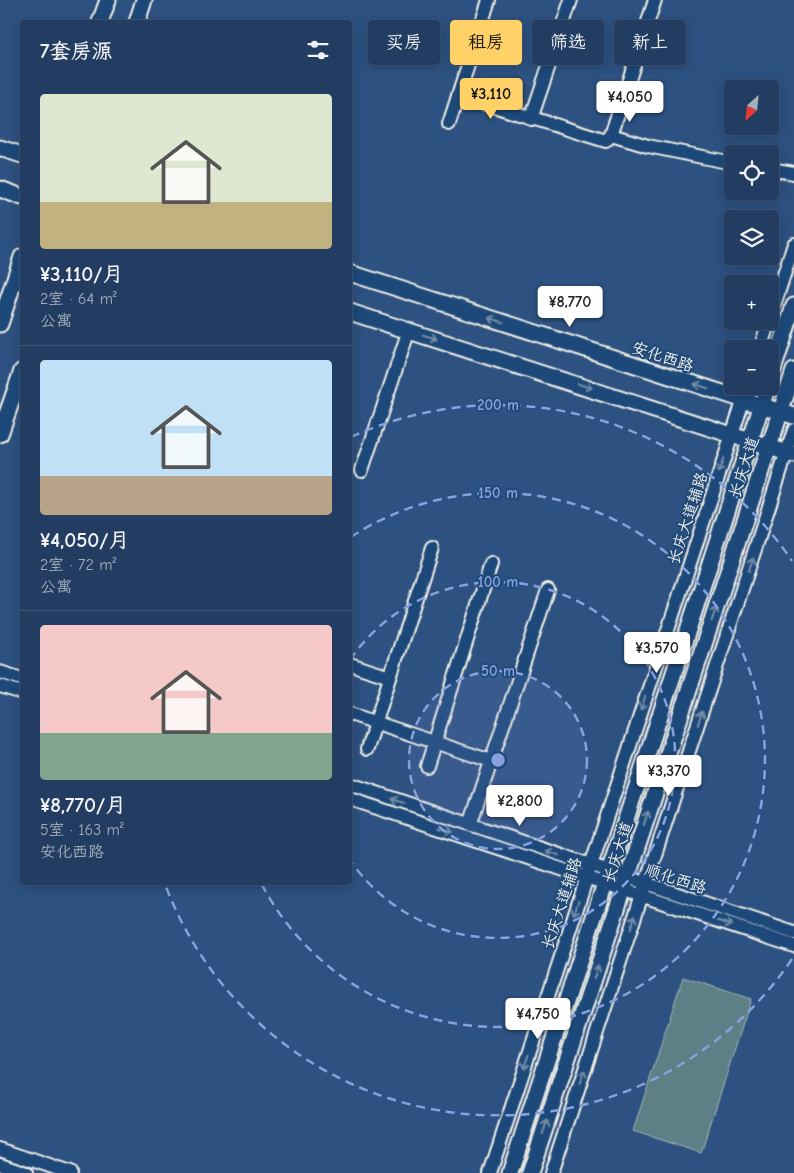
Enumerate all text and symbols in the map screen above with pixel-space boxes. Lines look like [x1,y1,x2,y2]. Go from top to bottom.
chip: 买房 [368,20,440,65]
chip: 租房 [450,20,522,65]
chip: 筛选 [532,20,604,65]
chip: 新上 [614,20,686,65]
icon: filters [304,36,332,64]
text: 7套房源 [40,39,112,63]
pin: ¥3,110 [450,78,532,120]
pin: ¥4,050 [589,80,671,123]
north arrow [724,80,779,135]
map controls [724,80,779,395]
text: ¥3,110 [471,85,511,103]
text: ¥4,050 [607,88,653,106]
icon: home [141,127,231,217]
button: locate [724,145,779,200]
button: layers [724,210,779,265]
text: ¥3,110/月 [40,262,123,286]
button: + [724,275,779,330]
pin: ¥8,770 [529,286,611,328]
text: 2室 · 64 m² [40,290,117,308]
text: ¥8,770 [549,293,591,311]
text: 公寓 [40,312,72,330]
one-way arrow [489,315,504,324]
one-way arrow [422,333,437,342]
street label: 安化西路 [629,339,696,375]
button: − [724,340,779,395]
one-way arrow [693,381,709,391]
one-way arrow [576,382,592,391]
icon: home [141,392,231,482]
text: 200 m [477,396,519,414]
street label: 长庆大道 [726,434,762,501]
one-way arrow [716,457,725,473]
street label: 长庆大道辅路 [665,470,711,567]
text: 150 m [478,484,518,502]
text: ¥4,050/月 [40,528,130,552]
text: 2室 · 72 m² [40,556,116,574]
one-way arrow [747,556,756,572]
text: 100 m [478,573,518,591]
text: 公寓 [40,578,72,596]
one-way arrow [709,606,719,622]
pin: ¥3,570 [616,632,698,674]
text: ¥3,570 [635,639,679,657]
icon: home [141,657,231,747]
text: 50 m [481,662,515,680]
one-way arrow [638,695,647,711]
one-way arrow [696,711,705,726]
centre of rings [489,751,507,769]
pin: ¥3,370 [628,754,710,797]
text: ¥3,370 [647,762,691,780]
pin: ¥2,800 [479,784,561,827]
text: ¥2,800 [497,792,543,810]
text: ¥8,770/月 [40,793,126,817]
one-way arrow [390,795,406,805]
one-way arrow [642,810,652,826]
street label: 长庆大道 [600,819,636,886]
text: 5室 · 163 m² [40,821,124,839]
one-way arrow [438,826,454,835]
text: 安化西路 [40,843,104,861]
one-way arrow [544,847,560,857]
street label: 长庆大道辅路 [539,855,585,952]
street label: 顺化西路 [642,861,709,897]
one-way arrow [571,899,581,915]
one-way arrow [629,915,639,931]
one-way arrow [716,919,732,928]
one-way arrow [592,965,602,981]
pin: ¥4,750 [497,998,579,1040]
text: ¥4,750 [516,1005,560,1023]
one-way arrow [521,1054,530,1069]
one-way arrow [578,1069,588,1085]
one-way arrow [541,1119,551,1135]

